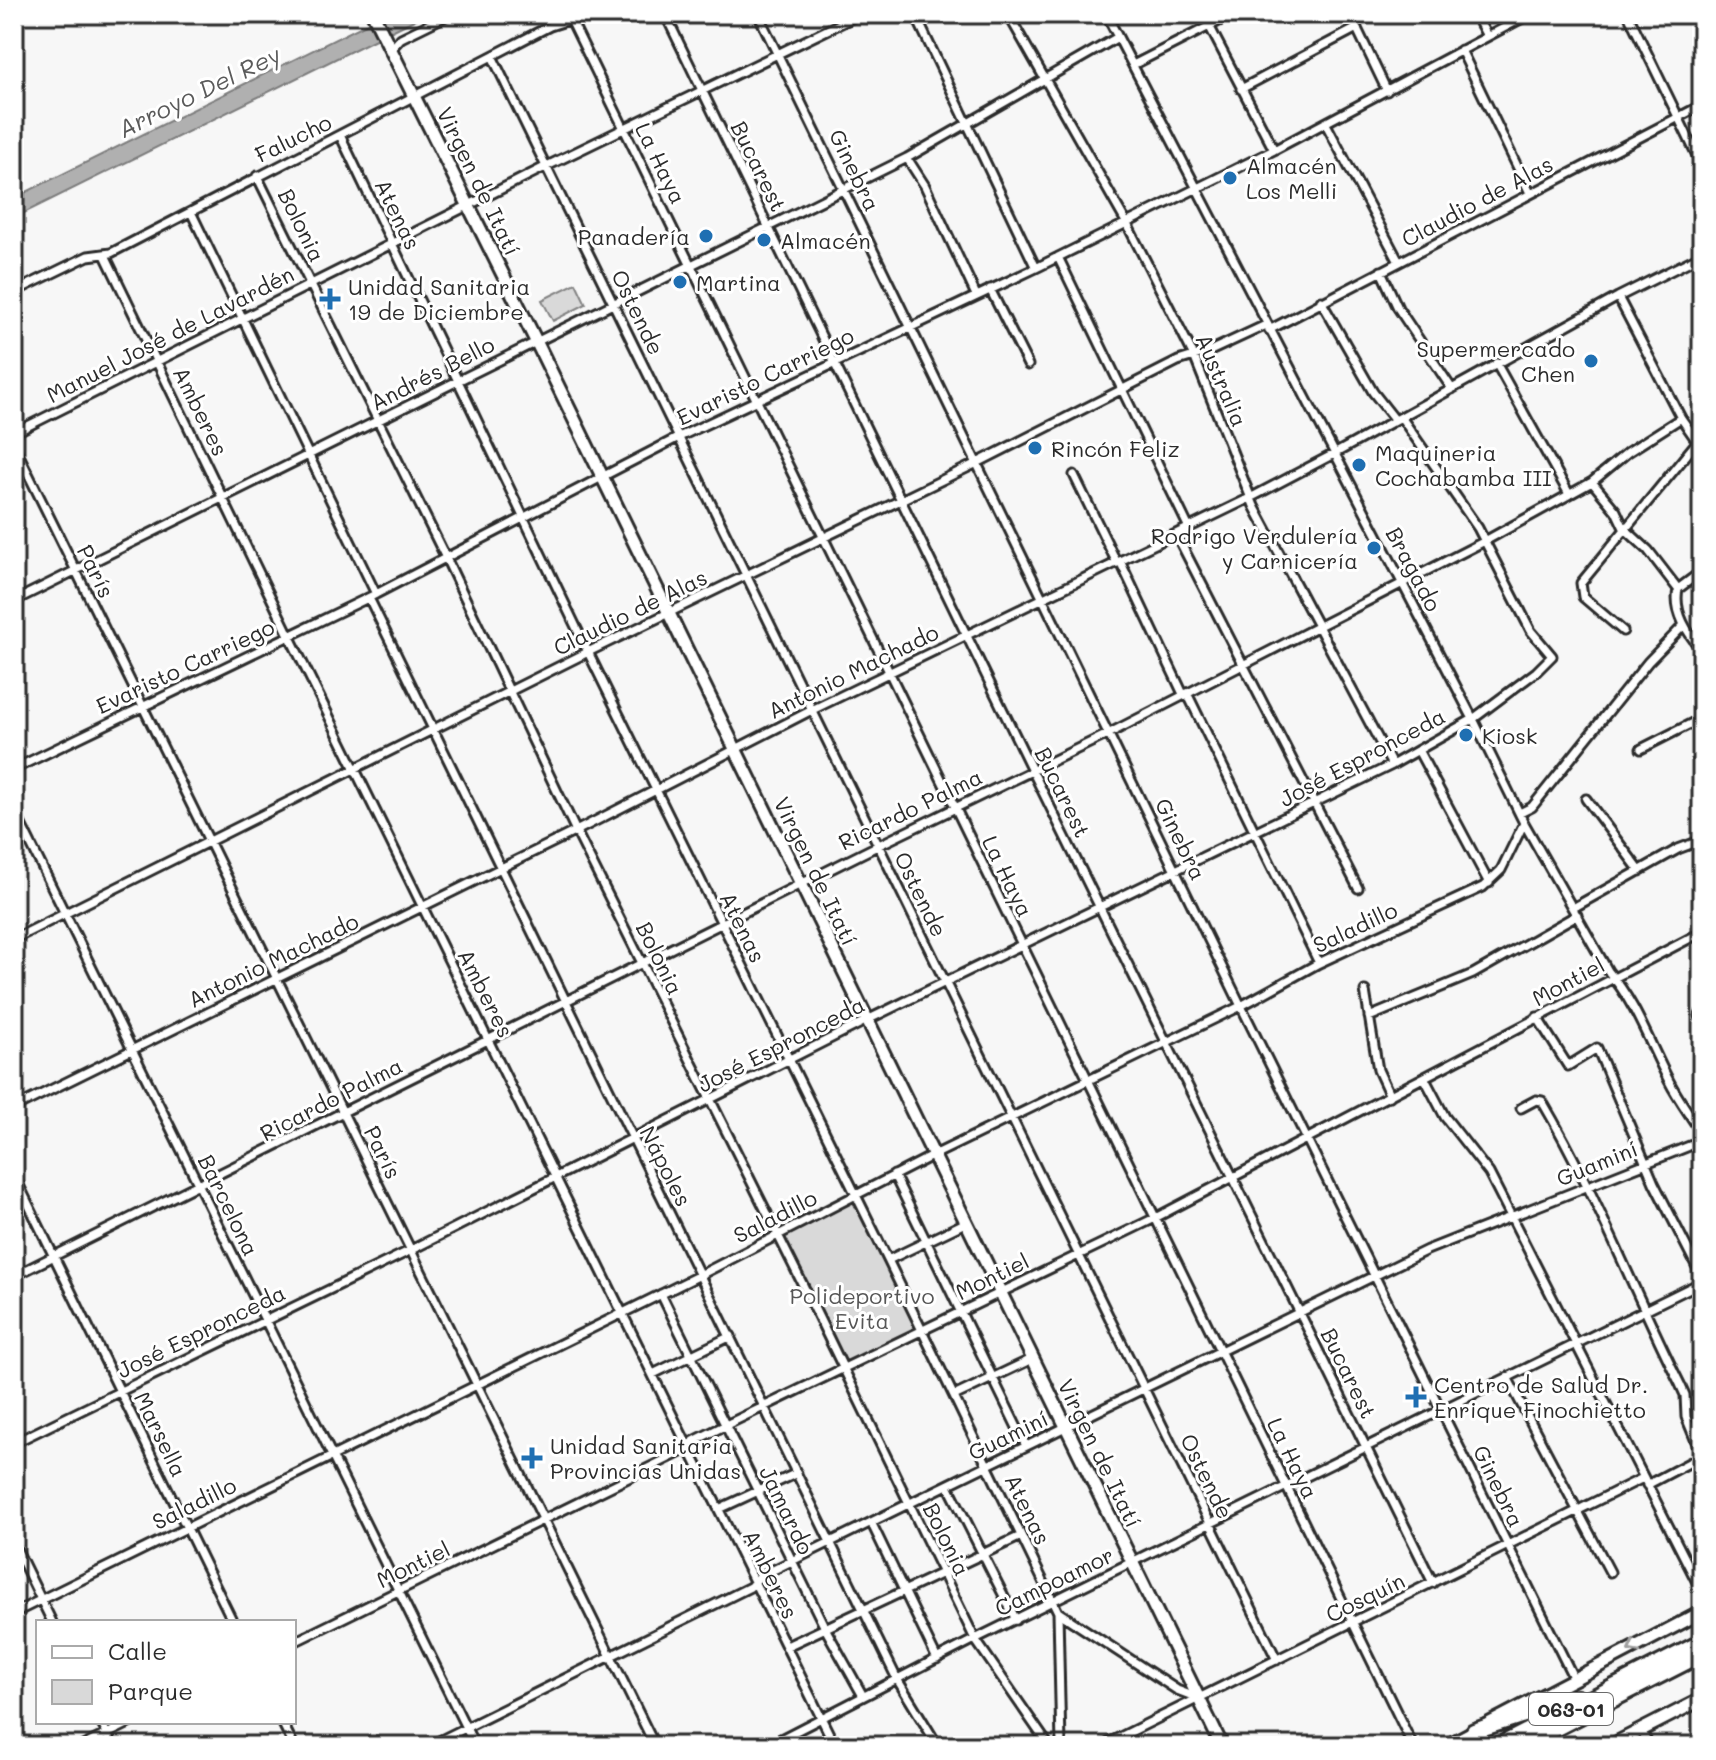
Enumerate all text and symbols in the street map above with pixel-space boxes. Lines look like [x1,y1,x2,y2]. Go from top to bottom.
water label: Arroyo Del Rey [113,38,286,144]
street label: Virgen de Itatí [431,102,527,260]
street label: Falucho [250,107,336,169]
street label: Bucarest [725,116,793,216]
street label: La Haya [629,118,693,208]
street label: Ginebra [823,124,887,216]
street label: Claudio de Alas [1396,149,1558,253]
place label: Almacén Los Melli [1246,151,1337,205]
marker: Almacén Los Melli [1221,169,1239,187]
street label: Atenas [369,174,427,254]
street label: Bolonia [272,184,332,266]
place label: Panadería [578,222,690,251]
place label: Almacén [780,226,871,255]
marker: Panadería [697,227,715,245]
marker: Almacén [755,231,773,249]
street label: Manuel José de Lavardén [41,259,299,409]
street label: Ostende [605,265,671,359]
place label: Martina [696,268,781,297]
place label: Unidad Sanitaria 19 de Diciembre [348,272,530,326]
marker: Martina [671,273,689,291]
marker: Unidad Sanitaria 19 de Diciembre [319,288,341,310]
street label: Evaristo Carriego [672,320,858,432]
street label: Andrés Bello [365,329,499,417]
street label: Australia [1189,329,1255,431]
place label: Supermercado Chen [1417,334,1575,388]
marker: Supermercado Chen [1582,352,1600,370]
street label: Amberes [167,362,235,460]
place label: Rincón Feliz [1051,434,1180,463]
place label: Maquineria Cochabamba III [1375,438,1552,492]
marker: Rincón Feliz [1026,439,1044,457]
marker: Maquineria Cochabamba III [1350,456,1368,474]
place label: Rodrigo Verdulería y Carnicería [1151,521,1358,575]
street label: Bragado [1380,522,1448,616]
marker: Rodrigo Verdulería y Carnicería [1365,539,1383,557]
street label: París [71,540,121,602]
street label: Claudio de Alas [548,562,712,662]
street label: Evaristo Carriego [91,612,279,720]
street label: Antonio Machado [763,617,943,725]
street label: José Espronceda [1274,701,1450,813]
place label: Kiosk [1482,721,1538,750]
marker: Kiosk [1457,726,1475,744]
street label: Bucarest [1029,742,1097,842]
street label: Ricardo Palma [833,762,987,856]
street label: Virgen de Itatí [768,792,864,950]
street label: Ginebra [1149,793,1213,885]
street label: La Haya [976,831,1040,921]
street label: Ostende [888,847,954,941]
street label: Atenas [714,887,772,967]
street label: Saladillo [1308,895,1402,959]
street label: Antonio Machado [183,906,363,1014]
street label: Bolonia [630,917,690,999]
street label: Amberes [451,944,521,1042]
street label: Montiel [1527,950,1609,1012]
street label: José Espronceda [693,989,869,1099]
street label: Ricardo Palma [255,1051,407,1147]
street label: París [358,1121,408,1183]
street label: Nápoles [633,1121,699,1211]
street label: Guaminí [1552,1134,1642,1192]
street label: Barcelona [192,1149,266,1261]
street label: Saladillo [728,1183,822,1249]
street label: Montiel [950,1246,1034,1306]
street label: José Espronceda [112,1278,290,1384]
park label: Polideportivo Evita [789,1281,935,1335]
street label: Bucarest [1315,1323,1383,1423]
place label: Centro de Salud Dr. Enrique Finochietto [1434,1370,1648,1424]
street label: Virgen de Itatí [1052,1374,1148,1532]
marker: Centro de Salud Dr. Enrique Finochietto [1405,1386,1427,1408]
street label: Marsella [128,1387,194,1481]
street label: Guaminí [963,1403,1053,1467]
street label: La Haya [1261,1413,1325,1503]
street label: Ostende [1174,1429,1240,1523]
place label: Unidad Sanitaria Provincias Unidas [550,1431,741,1485]
street label: Ginebra [1467,1440,1531,1532]
marker: Unidad Sanitaria Provincias Unidas [521,1447,543,1469]
street label: Jamardo [753,1461,821,1559]
street label: Atenas [999,1469,1057,1549]
street label: Saladillo [147,1470,241,1536]
street label: Bolonia [917,1498,977,1580]
street label: Amberes [737,1525,805,1623]
street label: Montiel [371,1534,455,1594]
street label: Campoamor [990,1540,1118,1622]
street label: Cosquín [1321,1565,1409,1629]
legend [36,1620,296,1724]
text: Calle [108,1635,167,1666]
one-way arrow [1626,1639,1641,1654]
text: Parque [108,1675,193,1706]
road number: 063-01 [1529,1693,1613,1725]

